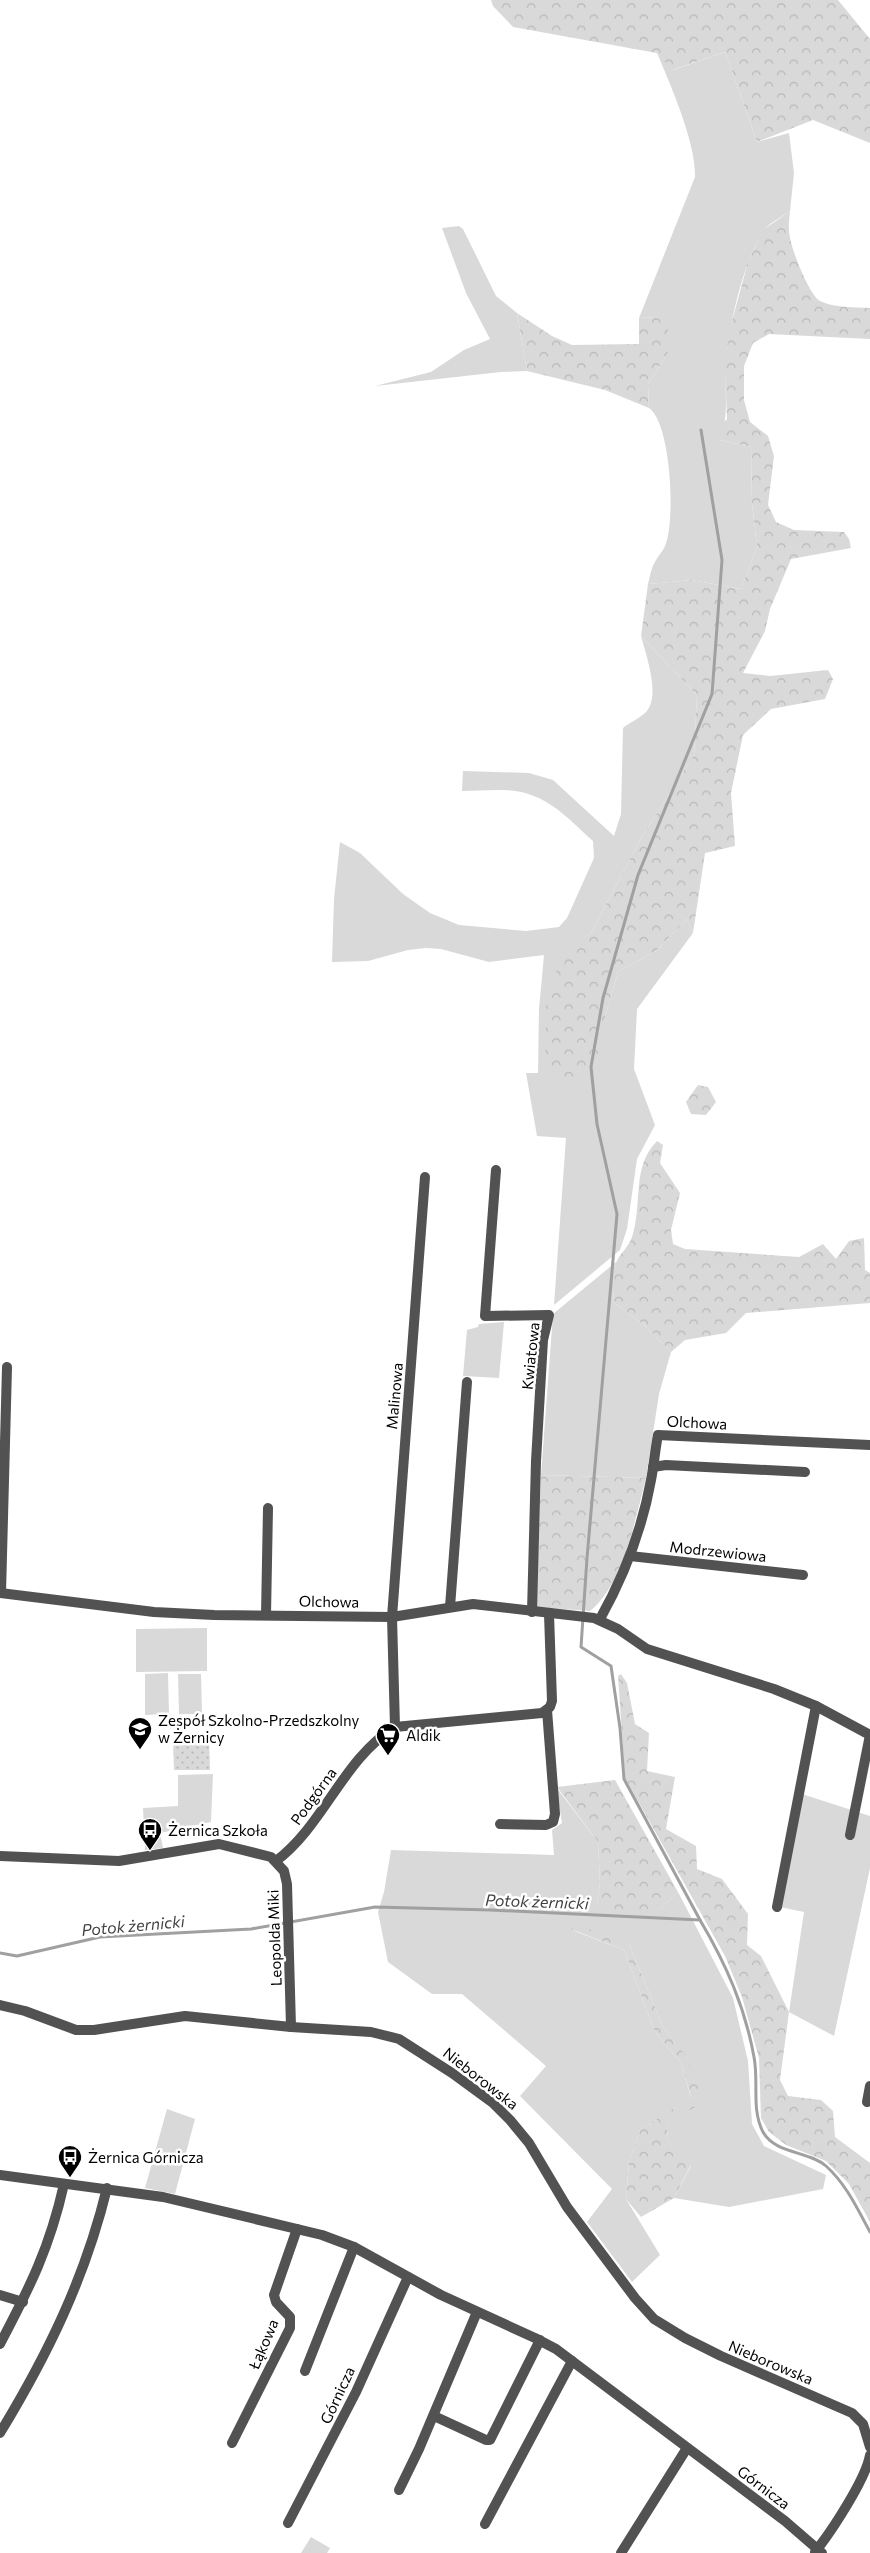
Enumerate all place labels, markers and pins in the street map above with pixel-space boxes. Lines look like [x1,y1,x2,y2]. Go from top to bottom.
place label: Zespół Szkolno-Przedszkolny w Żernicy [158,1711,359,1746]
school or university icon: Zespół Szkolno-Przedszkolny w Żernicy [127,1716,153,1750]
supermarket icon: Aldik [375,1722,401,1756]
place label: Aldik [406,1726,441,1744]
bus stop icon: Żernica Szkoła [137,1817,163,1851]
place label: Żernica Szkoła [168,1821,268,1839]
bus stop icon: Żernica Górnicza [57,2144,83,2178]
place label: Żernica Górnicza [88,2148,204,2166]

